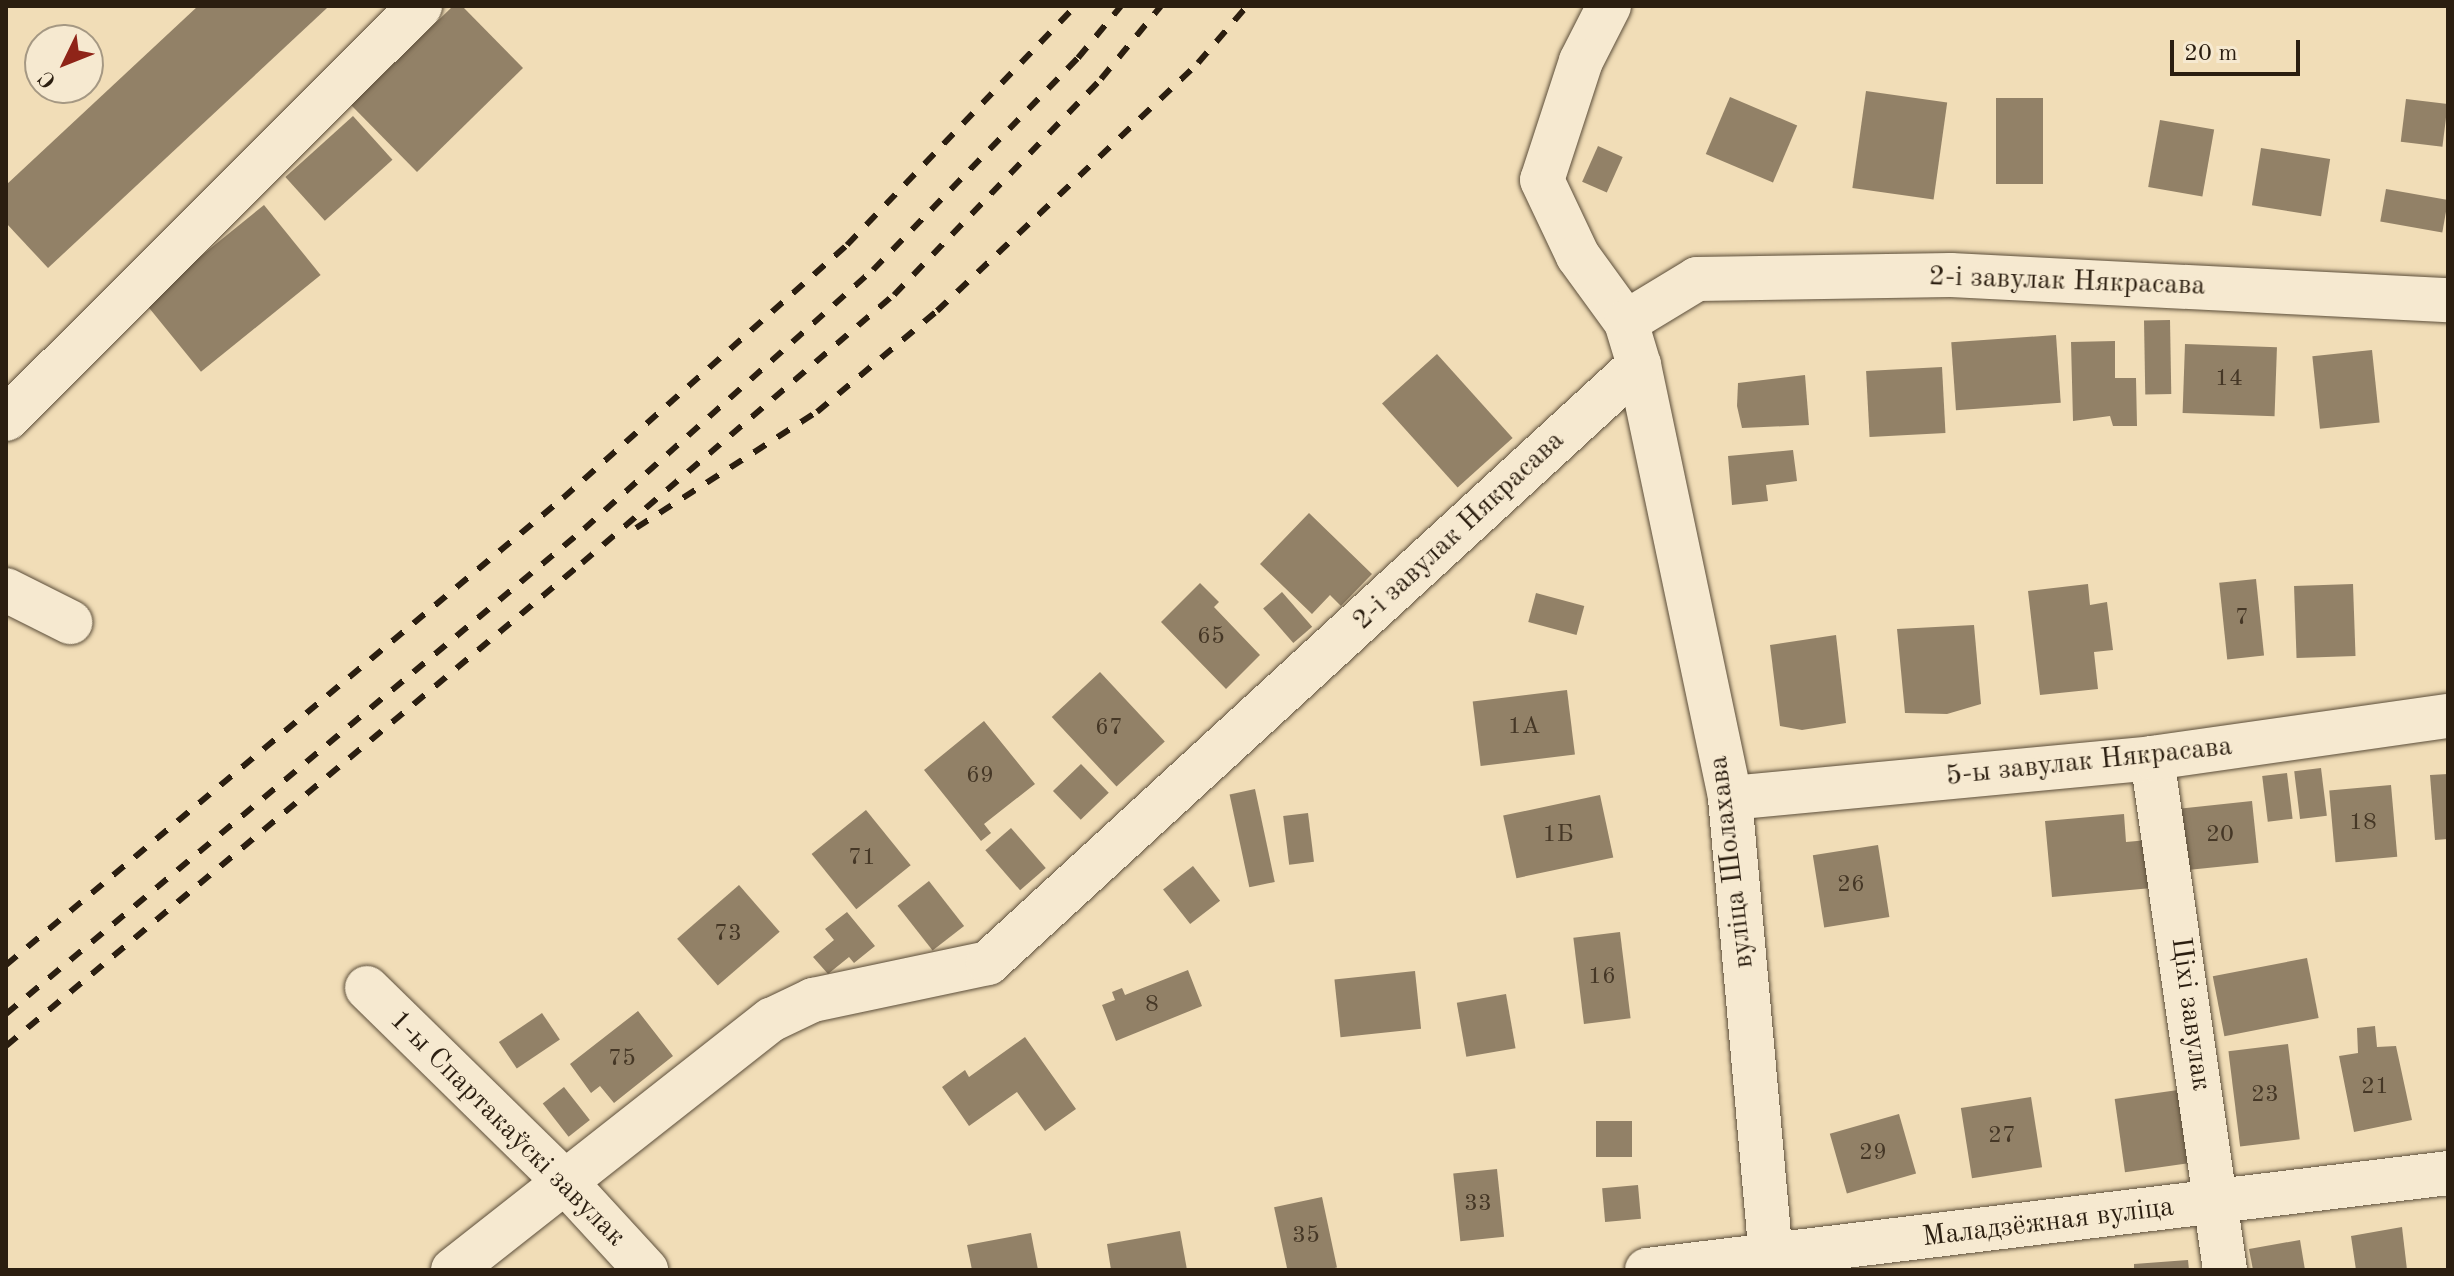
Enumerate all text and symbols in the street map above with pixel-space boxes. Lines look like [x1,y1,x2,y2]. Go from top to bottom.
north arrow [24,24,104,104]
scale bar [2174,24,2304,74]
text: 20 m [2184,42,2238,66]
text: С [35,66,61,92]
street label: 2-і завулак Някрасава [1928,260,2206,304]
house number: 14 [2215,366,2243,394]
street label: 2-і завулак Някрасава [1346,424,1572,638]
house number: 7 [2235,605,2249,633]
house number: 65 [1197,624,1225,652]
house number: 1А [1508,714,1540,742]
house number: 67 [1095,715,1123,743]
street label: 5-ы завулак Някрасава [1944,730,2234,794]
street label: вуліца Шолахава [1702,754,1762,970]
house number: 69 [966,763,994,791]
house number: 18 [2349,810,2377,838]
house number: 1Б [1543,822,1573,850]
house number: 20 [2206,822,2234,850]
house number: 71 [848,845,876,873]
house number: 26 [1837,872,1865,900]
house number: 73 [714,921,742,949]
street label: Ціхі завулак [2163,935,2217,1093]
house number: 16 [1588,964,1616,992]
house number: 8 [1145,992,1159,1020]
street label: 1-ы Спартакаўскі завулак [382,1004,632,1254]
house number: 75 [608,1046,636,1074]
house number: 21 [2361,1074,2389,1102]
house number: 23 [2251,1082,2279,1110]
house number: 27 [1988,1123,2016,1151]
house number: 29 [1859,1140,1887,1168]
house number: 33 [1464,1191,1492,1219]
street label: Маладзёжная вуліца [1920,1191,2176,1255]
house number: 35 [1292,1223,1320,1251]

